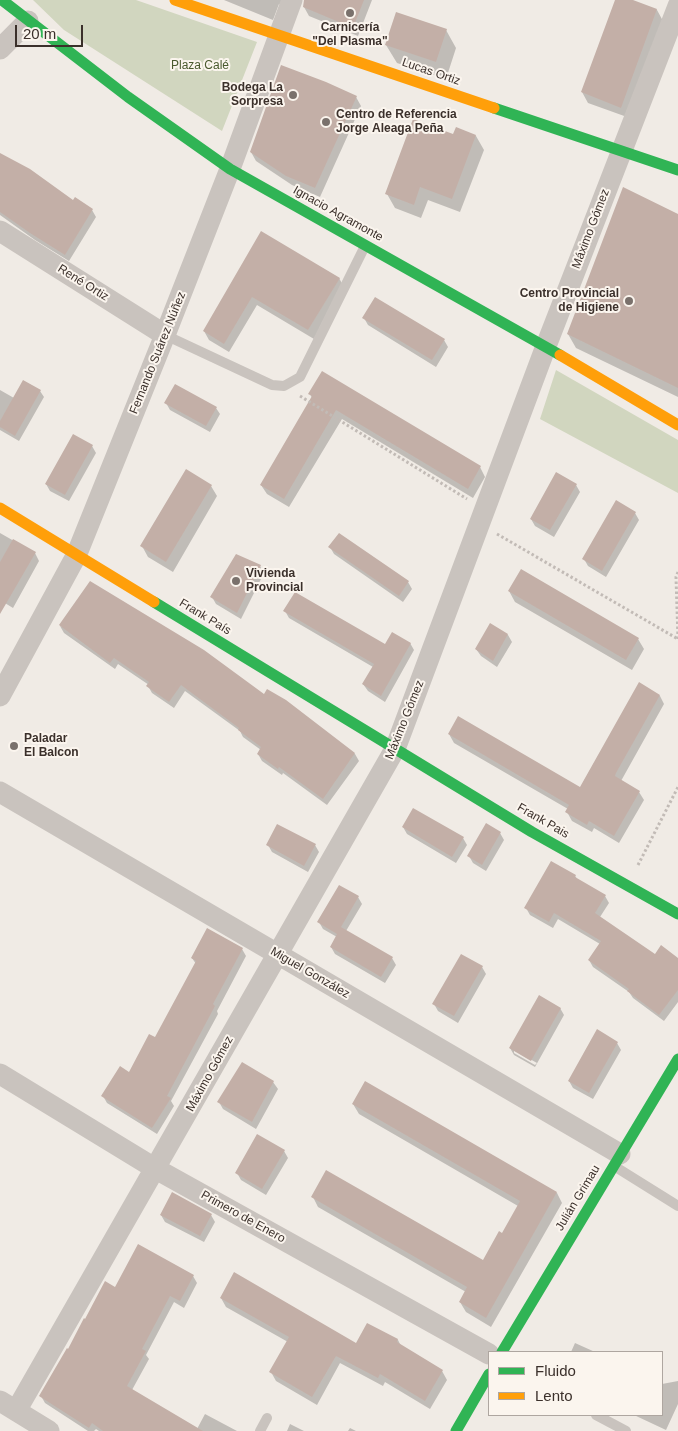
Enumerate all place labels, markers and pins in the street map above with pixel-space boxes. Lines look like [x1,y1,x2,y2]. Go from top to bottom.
marker: Carnicería "Del Plasma" [344,7,356,19]
place label: Carnicería "Del Plasma" [312,21,388,49]
place label: Bodega La Sorpresa [222,81,283,109]
marker: Bodega La Sorpresa [287,89,299,101]
place label: Centro de Referencia Jorge Aleaga Peña [336,108,457,136]
marker: Centro de Referencia Jorge Aleaga Peña [320,116,332,128]
place label: Centro Provincial de Higiene [520,287,619,315]
marker: Centro Provincial de Higiene [623,295,635,307]
place label: Vivienda Provincial [246,567,303,595]
marker: Vivienda Provincial [230,575,242,587]
place label: Paladar El Balcon [24,732,79,760]
marker: Paladar El Balcon [8,740,20,752]

